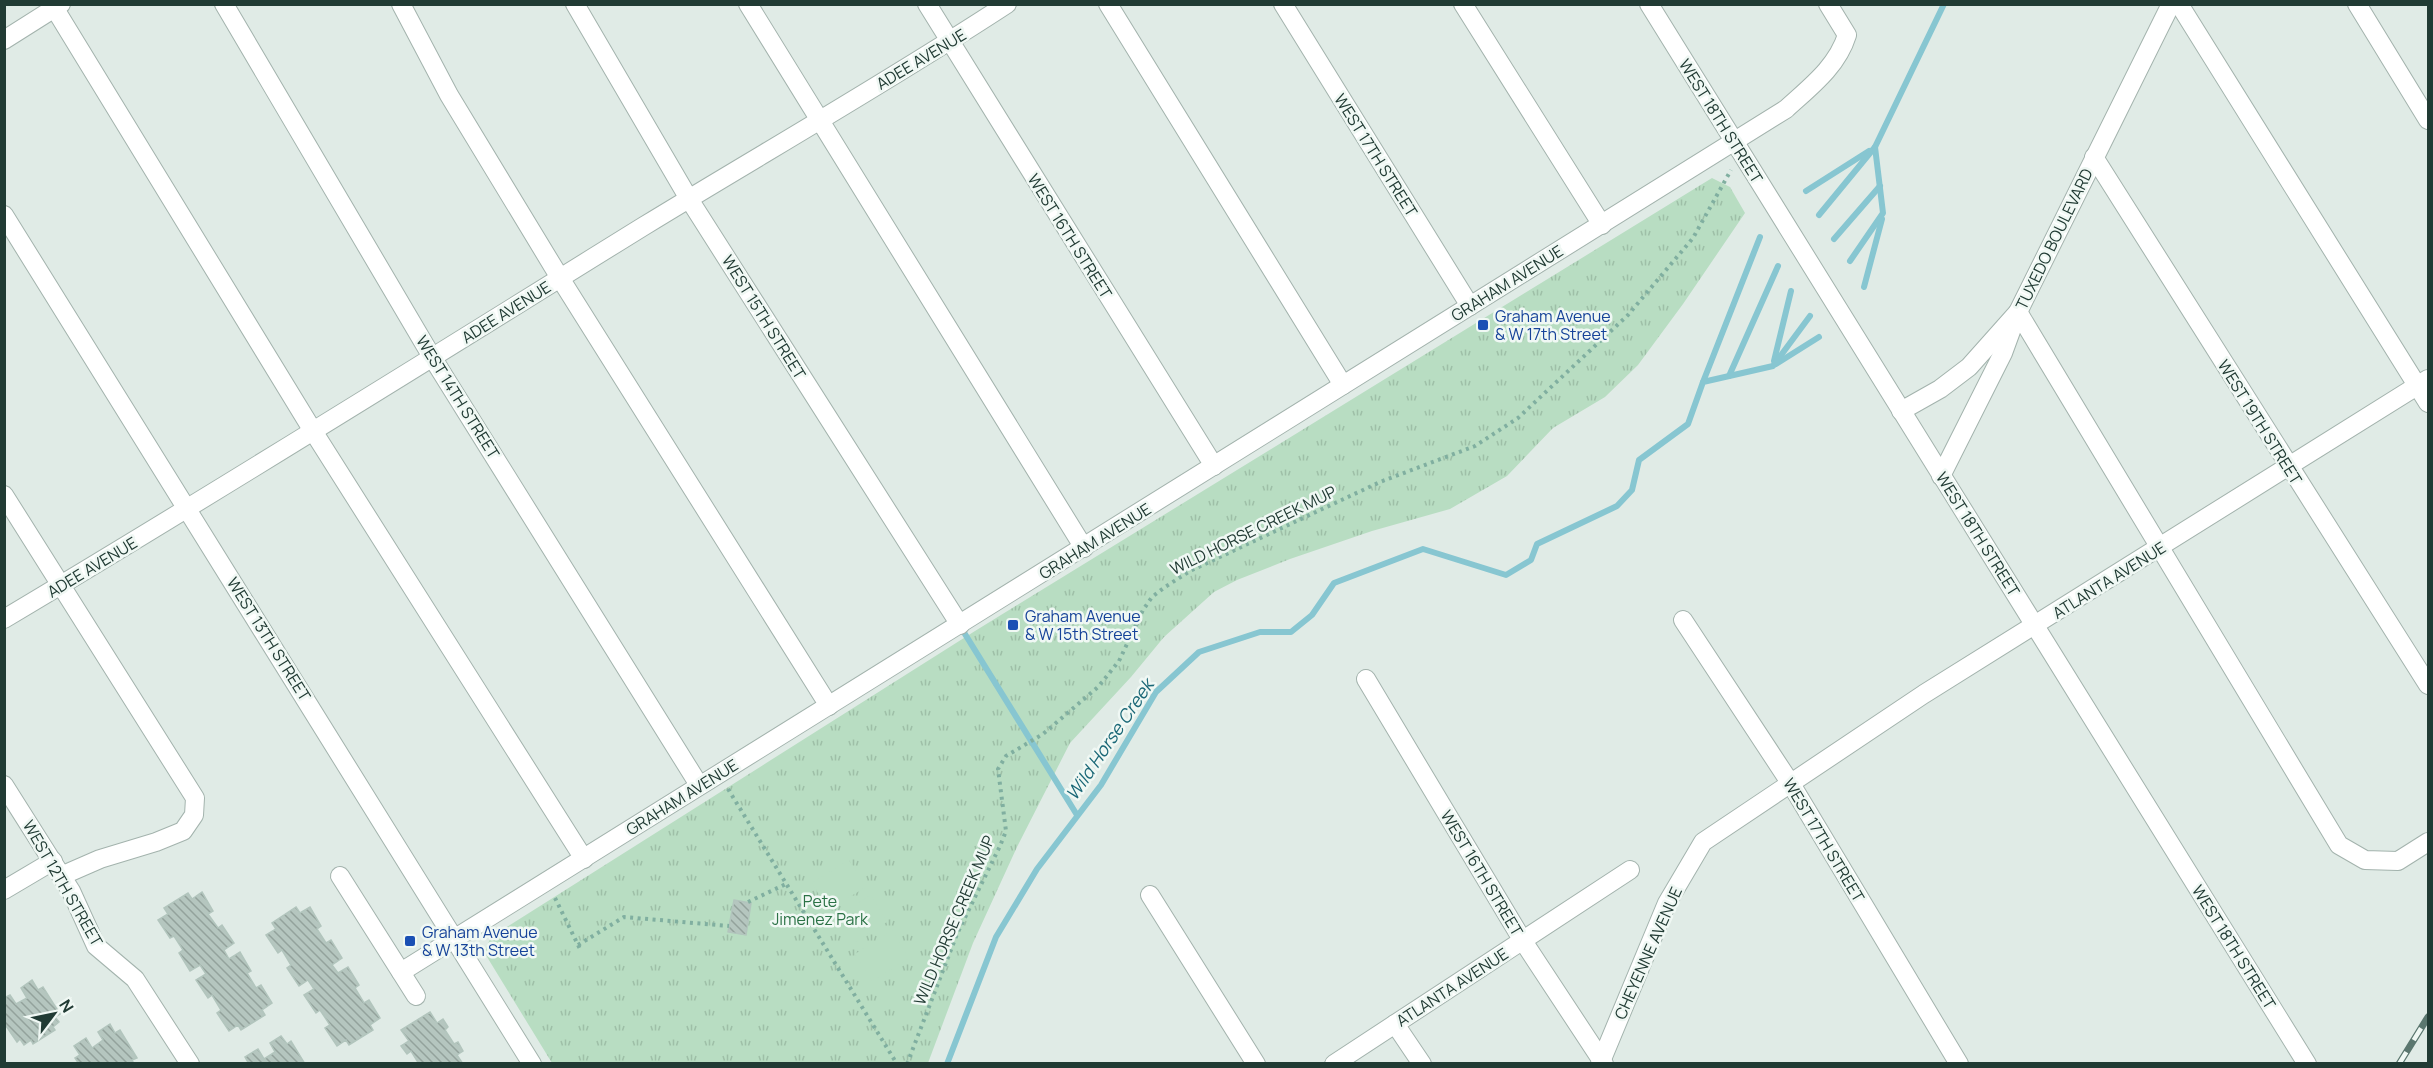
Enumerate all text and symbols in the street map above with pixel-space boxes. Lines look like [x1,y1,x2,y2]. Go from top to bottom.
street label: ADEE AVENUE [872,23,970,95]
street label: WEST 18TH STREET [1674,55,1768,188]
street label: WEST 17TH STREET [1329,89,1423,221]
street label: TUXEDO BOULEVARD [2010,165,2098,313]
street label: WEST 16TH STREET [1023,170,1117,303]
street label: GRAHAM AVENUE [1447,240,1567,326]
street label: WEST 15TH STREET [717,251,811,384]
street label: ADEE AVENUE [457,276,555,348]
place label: Graham Avenue & W 17th Street [1495,305,1611,345]
marker: Graham Avenue & W 17th Street [1476,318,1490,332]
street label: WEST 14TH STREET [411,331,505,463]
street label: WEST 19TH STREET [2213,356,2307,489]
street label: WEST 18TH STREET [1931,468,2025,601]
street label: WILD HORSE CREEK MUP [1166,480,1340,580]
street label: GRAHAM AVENUE [1035,498,1155,584]
street label: ADEE AVENUE [43,531,141,603]
street label: ATLANTA AVENUE [2048,536,2170,624]
street label: WEST 13TH STREET [222,573,316,705]
place label: Graham Avenue & W 15th Street [1025,605,1141,645]
marker: Graham Avenue & W 15th Street [1006,618,1020,632]
water label: Wild Horse Creek [1060,672,1160,805]
street label: GRAHAM AVENUE [622,754,742,840]
street label: WEST 17TH STREET [1778,774,1870,906]
street label: WEST 16TH STREET [1436,806,1528,940]
street label: WEST 12TH STREET [18,816,108,950]
street label: WILD HORSE CREEK MUP [908,832,1000,1008]
street label: WEST 18TH STREET [2187,881,2281,1014]
street label: CHEYENNE AVENUE [1609,883,1687,1023]
park label: Pete Jimenez Park [772,890,869,930]
place label: Graham Avenue & W 13th Street [422,921,538,961]
marker: Graham Avenue & W 13th Street [403,934,417,948]
street label: ATLANTA AVENUE [1392,942,1512,1032]
north arrow [24,984,84,1044]
text: N [54,995,79,1017]

